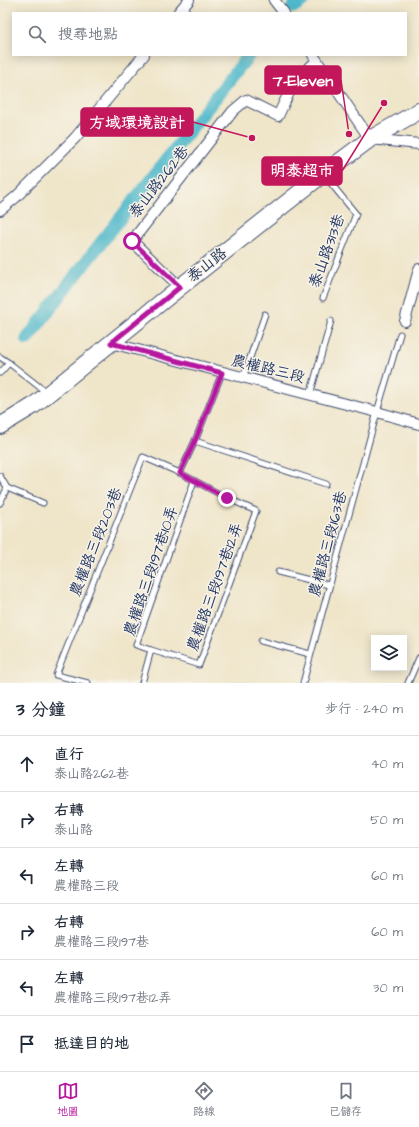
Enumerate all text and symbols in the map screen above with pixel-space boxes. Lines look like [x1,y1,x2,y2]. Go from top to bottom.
search box [12,12,407,56]
icon: search [26,23,48,45]
text: 搜尋地點 [58,24,118,45]
callout: 7-Eleven [265,66,341,94]
text: 7-Eleven [272,70,333,92]
callout: 方域環境設計 [81,108,193,136]
text: 方域環境設計 [89,112,185,134]
street label: 泰山路262巷 [124,141,194,223]
callout: 明泰超市 [262,157,342,185]
text: 明泰超市 [270,160,334,182]
street label: 泰山路313巷 [304,211,350,291]
route start [123,232,141,250]
street label: 泰山路 [183,243,231,287]
street label: 農權路三段 [229,350,307,388]
street label: 農權路三段203巷 [65,484,127,600]
route end [218,489,236,507]
street label: 農權路三段163巷 [304,489,352,599]
street label: 農權路三段197巷10弄 [119,503,183,639]
street label: 農權路三段197巷12弄 [182,520,248,654]
map controls [371,635,407,671]
button: layers [371,635,407,671]
text: 3 分鐘 [16,698,65,722]
text: 步行 · 240 m [325,700,403,718]
text: 直行 [54,744,84,765]
icon: ahead [16,753,38,775]
text: 40 m [371,755,403,773]
text: 泰山路262巷 [54,765,129,783]
text: 右轉 [54,800,84,821]
icon: right [16,809,38,831]
text: 50 m [370,811,403,829]
text: 泰山路 [54,821,93,839]
text: 左轉 [54,856,84,877]
icon: left [16,865,38,887]
text: 60 m [371,867,403,885]
text: 農權路三段 [54,877,119,895]
text: 右轉 [54,912,84,933]
icon: right [16,921,38,943]
text: 60 m [371,923,403,941]
text: 農權路三段197巷 [54,933,149,951]
text: 左轉 [54,968,84,989]
icon: left [16,977,38,999]
text: 30 m [373,979,403,997]
text: 農權路三段197巷12弄 [54,989,171,1007]
icon: arrive [16,1033,38,1055]
text: 抵達目的地 [54,1033,129,1054]
tab: 地圖 [57,1080,79,1119]
tab: 路線 [193,1080,215,1119]
tab: 已儲存 [329,1080,362,1119]

